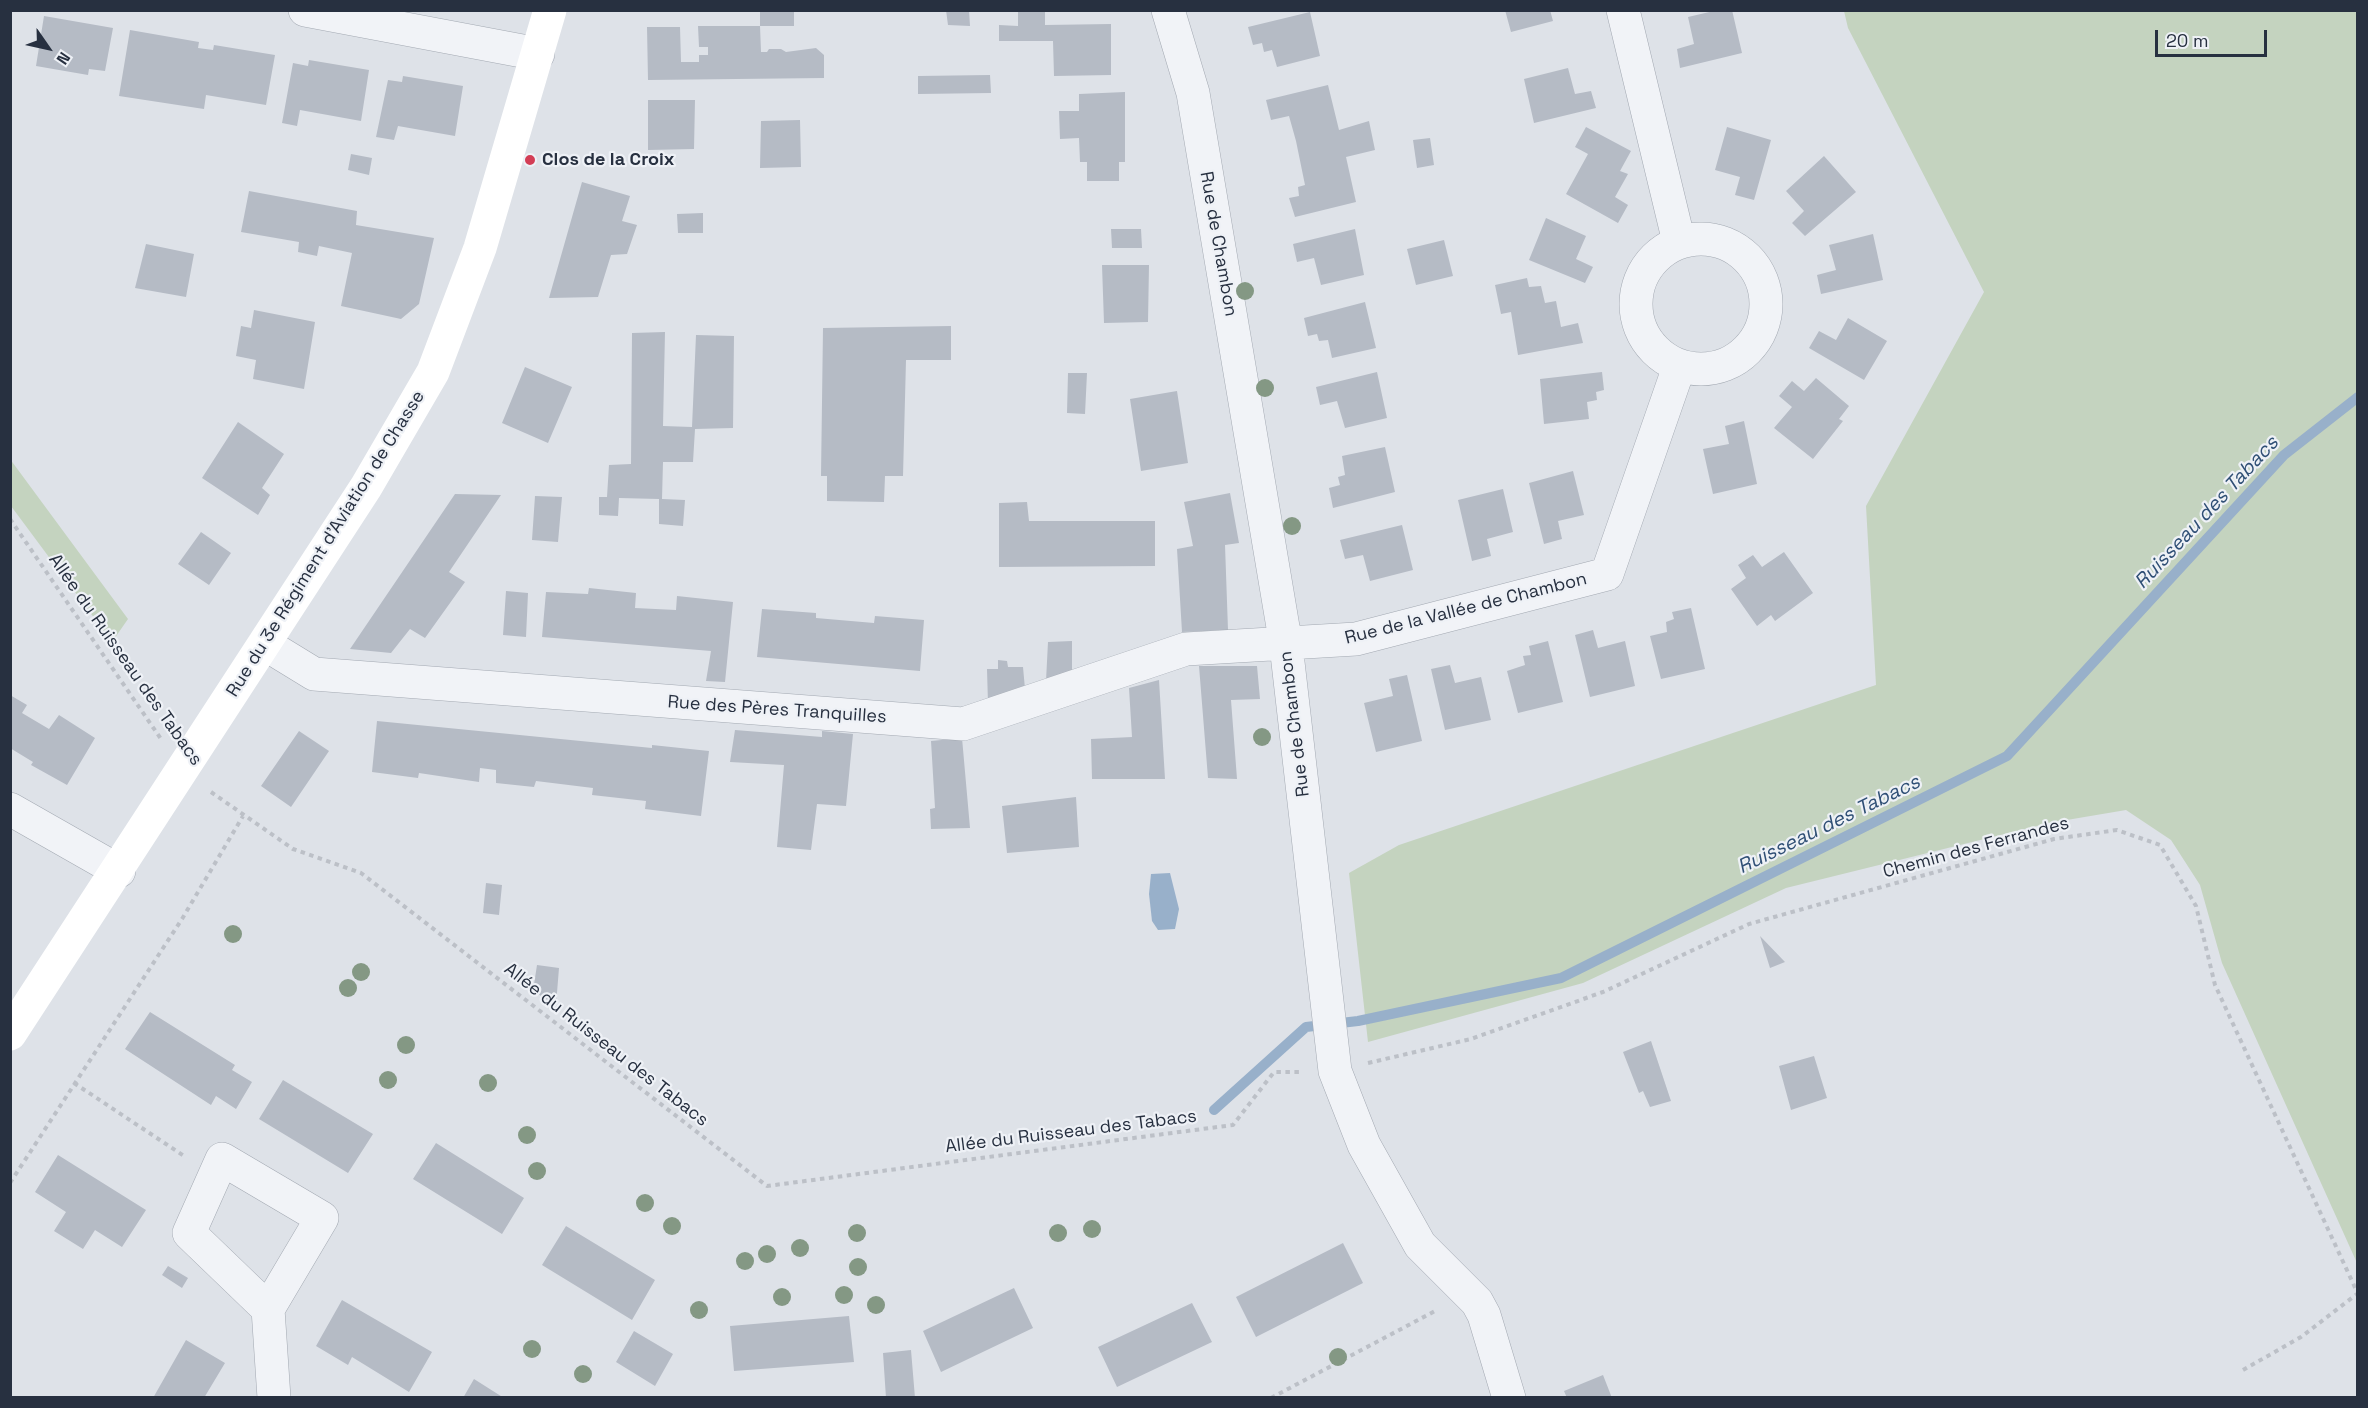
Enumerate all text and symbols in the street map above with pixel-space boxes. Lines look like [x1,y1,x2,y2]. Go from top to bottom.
north arrow [18,18,78,78]
scale bar [2158,18,2270,56]
text: 20 m [2166,29,2209,52]
text: N [52,48,75,69]
place label: Clos de la Croix [542,149,674,171]
marker: Clos de la Croix [523,153,537,167]
street label: Rue de Chambon [1195,170,1241,318]
street label: Rue du 3e Régiment d'Aviation de Chasse [222,387,430,701]
water label: Ruisseau des Tabacs [2130,432,2284,594]
street label: Allée du Ruisseau des Tabacs [44,550,206,770]
street label: Rue de la Vallée de Chambon [1343,568,1589,650]
street label: Rue de Chambon [1275,650,1315,798]
street label: Rue des Pères Tranquilles [667,692,887,728]
water label: Ruisseau des Tabacs [1734,770,1924,880]
street label: Chemin des Ferrandes [1881,813,2071,883]
street label: Allée du Ruisseau des Tabacs [500,959,712,1131]
street label: Allée du Ruisseau des Tabacs [944,1106,1198,1158]

